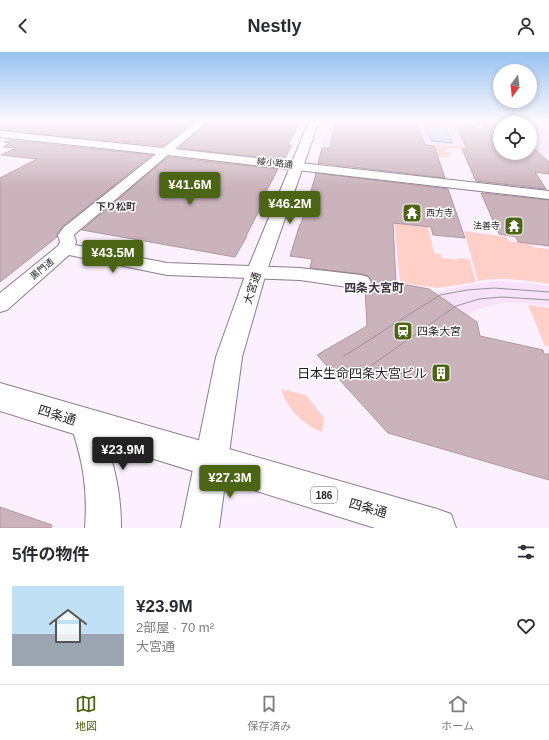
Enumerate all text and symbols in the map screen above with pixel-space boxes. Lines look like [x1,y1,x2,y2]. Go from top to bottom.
icon: back [12,15,34,37]
icon: person [515,15,537,37]
text: Nestly [247,16,302,36]
north arrow [493,64,537,108]
map controls [493,64,537,160]
button: locate [493,116,537,160]
street label: 綾小路通 [257,156,293,170]
pin: ¥41.6M [157,172,223,206]
text: ¥41.6M [168,177,212,192]
pin: ¥46.2M [257,191,323,225]
text: ¥46.2M [268,196,312,211]
district label: 下り松町 [96,201,136,212]
temple icon: 西方寺 [401,202,423,224]
place label: 西方寺 [426,208,453,218]
temple icon: 法善寺 [503,215,525,237]
place label: 法善寺 [473,221,500,231]
pin: ¥43.5M [80,240,146,274]
text: ¥43.5M [91,245,135,260]
street label: 黒門通 [28,256,56,282]
street label: 大宮通 [241,270,263,306]
district label: 四条大宮町 [344,281,404,295]
station icon: 四条大宮 [392,320,414,342]
place label: 四条大宮 [417,325,461,337]
building icon: 日本生命四条大宮ビル [430,362,452,384]
place label: 日本生命四条大宮ビル [297,366,427,381]
street label: 四条通 [36,402,78,428]
pin: ¥23.9M [90,437,156,471]
text: ¥23.9M [101,442,145,457]
pin: ¥27.3M [197,465,263,499]
text: ¥27.3M [208,470,252,485]
road number: 186 [311,487,337,503]
street label: 四条通 [347,495,389,521]
icon: filters [515,541,537,563]
text: 5件の物件 [12,545,89,564]
text: ¥23.9M [136,597,193,616]
icon: home [44,602,92,650]
icon: heart [515,615,537,637]
text: 2部屋 · 70 m² [136,620,214,635]
text: 大宮通 [136,639,175,654]
tab: 地図 [75,693,97,733]
tab: 保存済み [247,693,291,733]
tab: ホーム [441,693,474,733]

